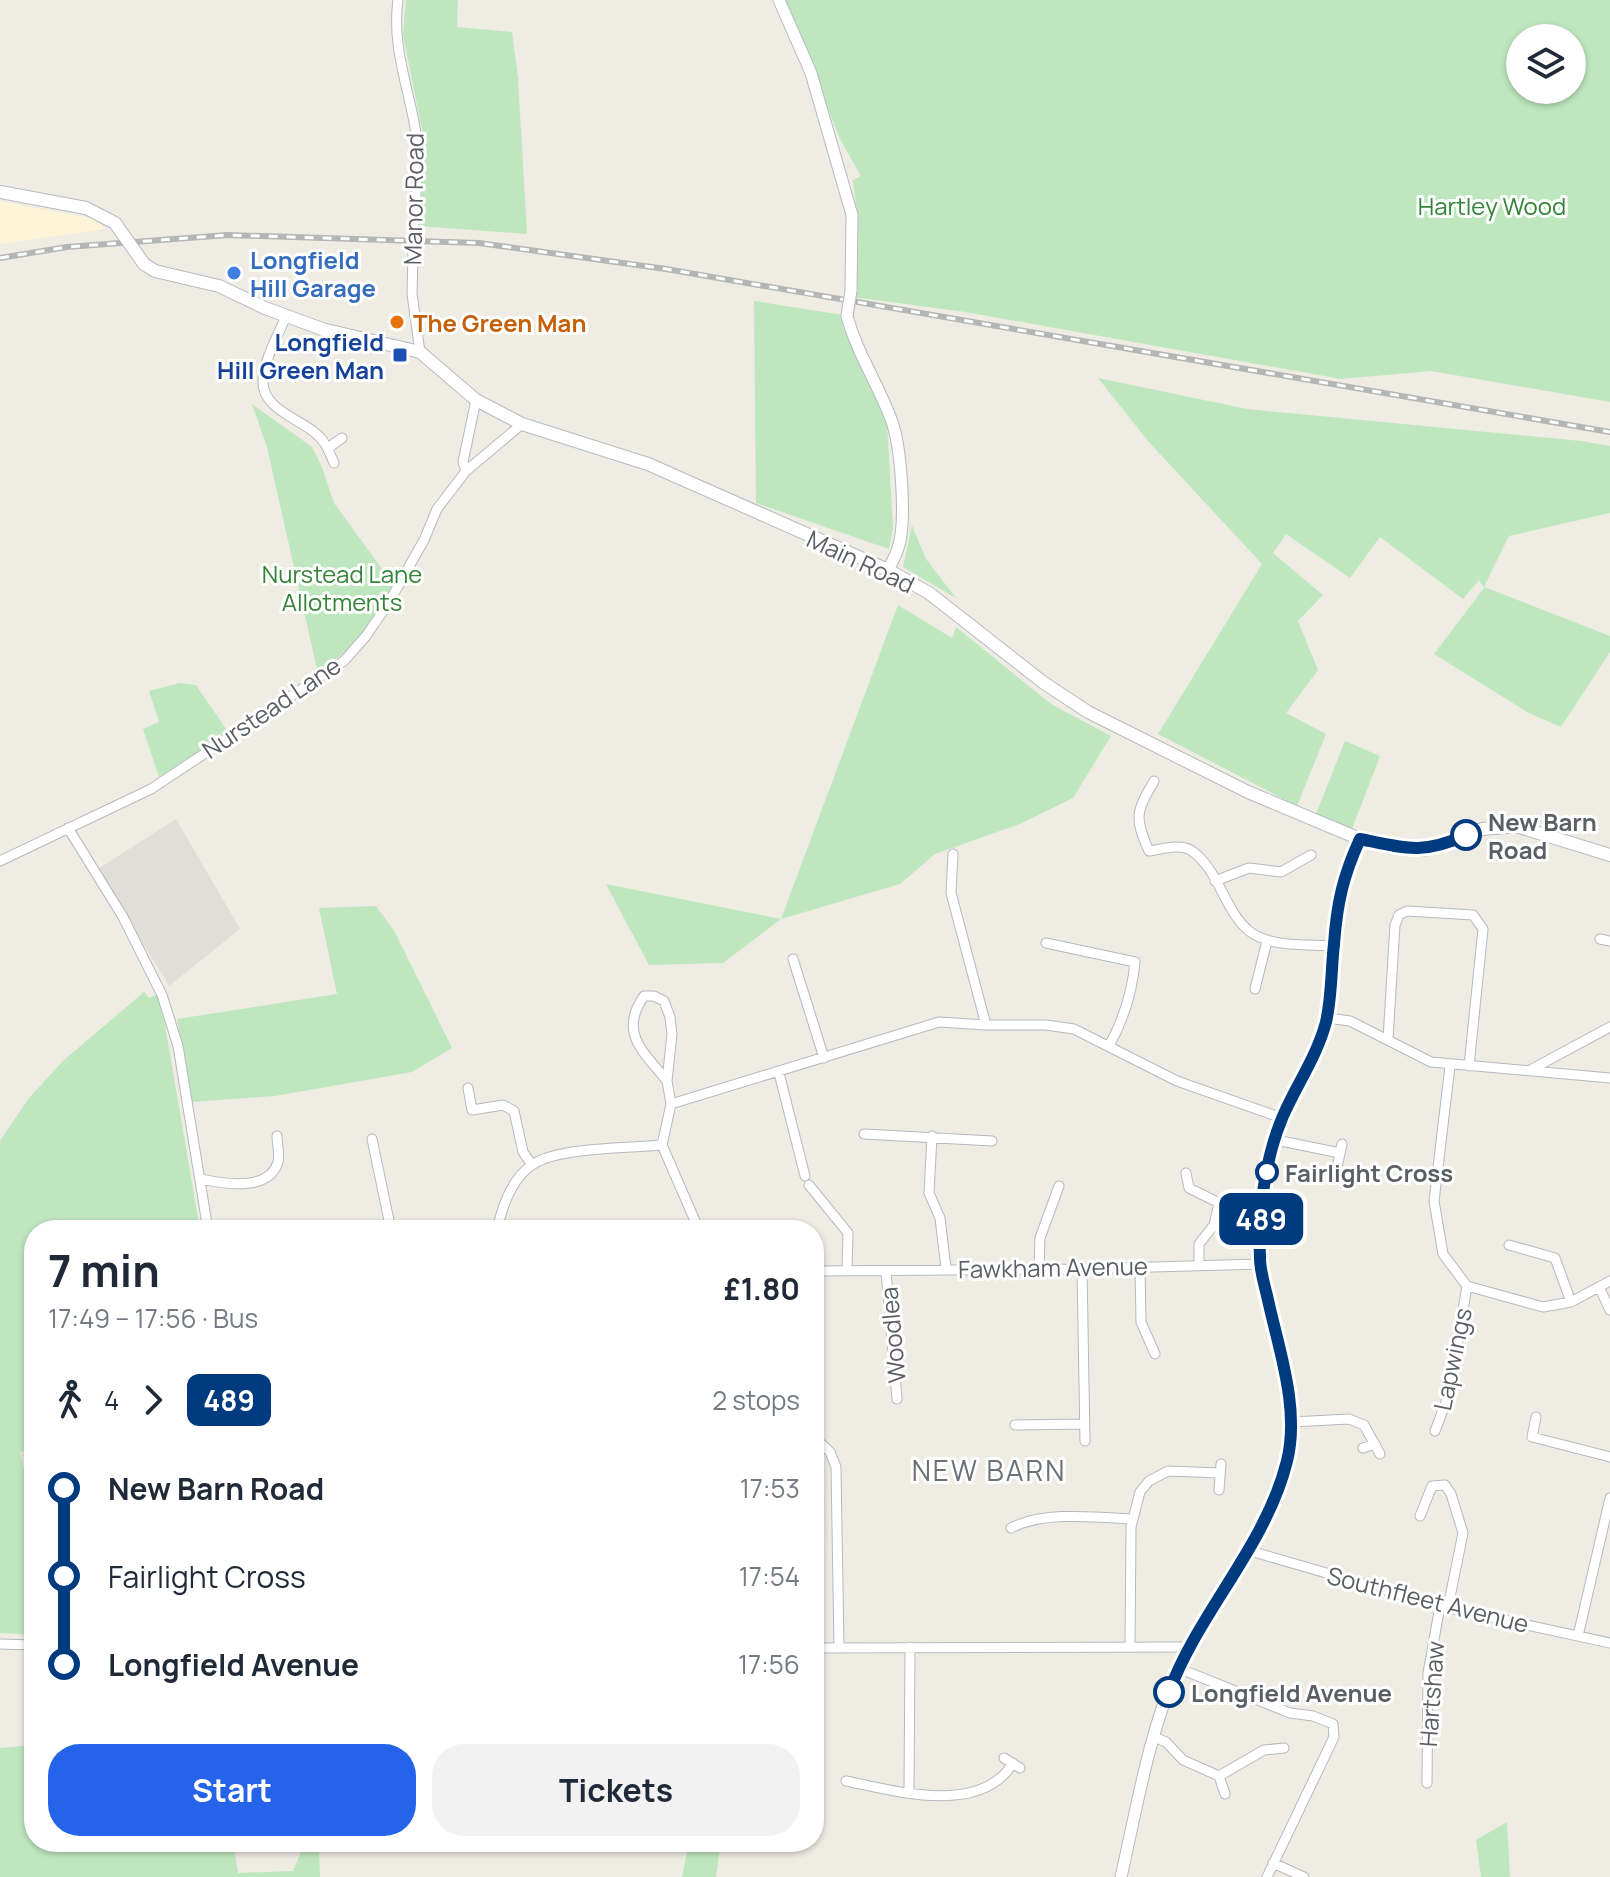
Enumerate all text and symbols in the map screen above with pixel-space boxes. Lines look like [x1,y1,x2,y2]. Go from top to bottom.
map controls [1506,24,1586,104]
button: layers [1506,24,1586,104]
street label: Manor Road [395,133,431,265]
park label: Hartley Wood [1418,189,1566,222]
place label: Longfield Hill Garage [250,243,376,304]
marker: Longfield Hill Garage [225,264,243,282]
place label: The Green Man [413,306,586,339]
marker: The Green Man [388,313,406,331]
place label: Longfield Hill Green Man [217,325,384,386]
marker: Longfield Hill Green Man [391,346,409,364]
street label: Main Road [802,522,920,600]
park label: Nurstead Lane Allotments [262,557,422,618]
street label: Nurstead Lane [195,648,347,766]
place label: New Barn Road [1488,805,1597,866]
marker: New Barn Road [1451,820,1481,850]
place label: Fairlight Cross [1285,1156,1453,1189]
marker: Fairlight Cross [1256,1161,1278,1183]
line badge: 489 [1215,1193,1307,1245]
text: 489 [1235,1200,1287,1238]
text: 7 min [48,1240,160,1300]
street label: Fawkham Avenue [958,1249,1148,1285]
text: £1.80 [724,1268,800,1309]
street label: Woodlea [871,1286,913,1384]
text: 17:49 – 17:56 · Bus [48,1300,258,1336]
street label: Lapwings [1425,1305,1479,1413]
icon: walk [48,1378,92,1422]
icon: forward [131,1378,175,1422]
text: 489 [203,1381,255,1419]
text: 4 [104,1382,119,1418]
text: 2 stops [712,1382,800,1418]
district label: NEW BARN [912,1451,1066,1489]
text: New Barn Road [108,1468,324,1509]
text: 17:53 [740,1470,800,1506]
text: Fairlight Cross [108,1556,306,1597]
text: 17:54 [739,1558,800,1594]
street label: Southfleet Avenue [1324,1558,1532,1640]
street label: Hartshaw [1411,1640,1451,1748]
text: Longfield Avenue [108,1644,359,1685]
text: 17:56 [738,1646,800,1682]
place label: Longfield Avenue [1191,1676,1392,1709]
marker: Longfield Avenue [1154,1677,1184,1707]
button: Start [48,1744,416,1836]
button: Tickets [432,1744,800,1836]

